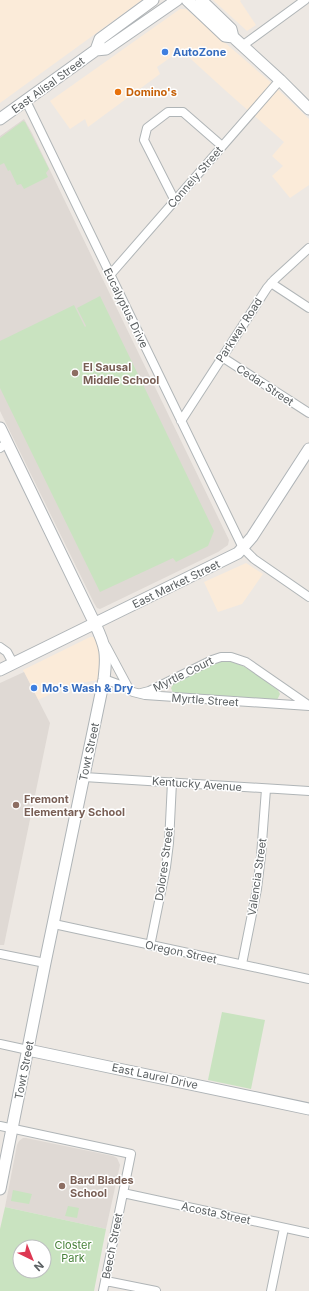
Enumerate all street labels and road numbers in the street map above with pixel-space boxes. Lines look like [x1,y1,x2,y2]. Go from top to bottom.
street label: East Alisal Street [9,54,88,116]
street label: Connely Street [164,143,226,211]
street label: Eucalyptus Drive [101,266,151,350]
street label: Parkway Road [213,295,265,365]
street label: Cedar Street [234,361,297,409]
street label: East Market Street [130,557,222,611]
street label: Myrtle Court [151,653,216,695]
street label: Myrtle Street [171,691,239,709]
street label: Towt Street [76,721,102,782]
street label: Kentucky Avenue [152,774,242,794]
street label: Dolores Street [152,826,176,902]
street label: Valencia Street [245,837,269,917]
street label: Oregon Street [144,938,218,966]
street label: Towt Street [11,1039,37,1100]
street label: East Laurel Drive [111,1060,199,1092]
street label: Acosta Street [180,1199,252,1227]
street label: Beech Street [99,1211,125,1280]

